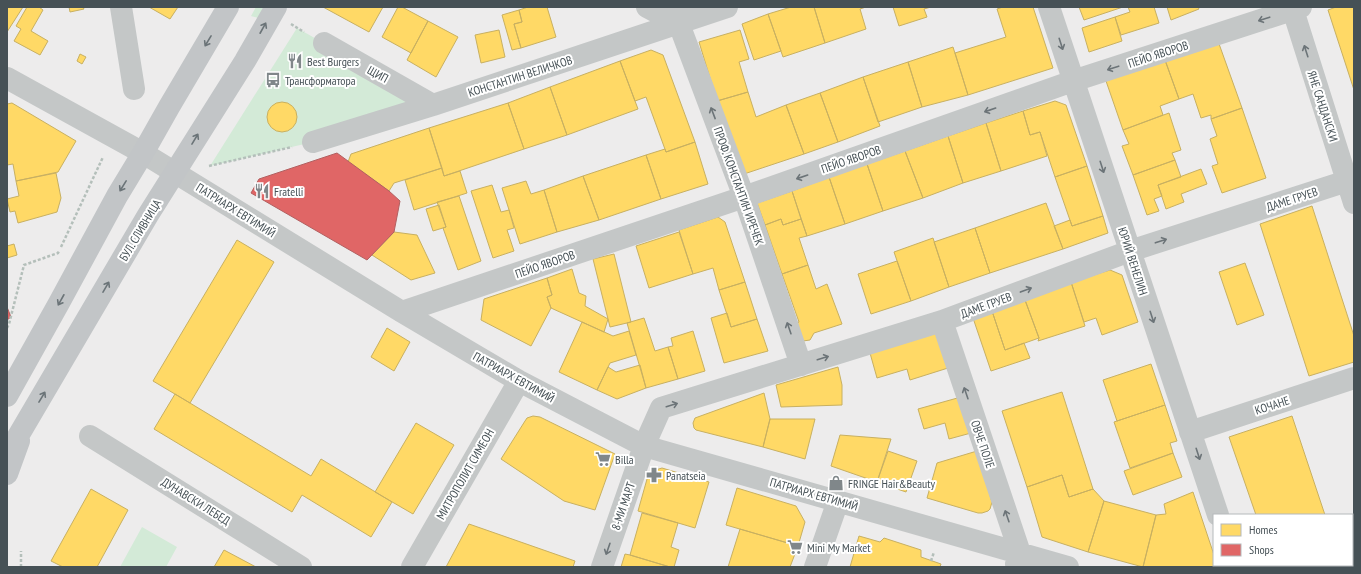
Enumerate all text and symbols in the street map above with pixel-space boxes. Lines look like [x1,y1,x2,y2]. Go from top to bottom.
one-way arrow [1258,16,1270,24]
one-way arrow [260,22,268,34]
one-way arrow [204,35,212,46]
one-way arrow [1058,37,1065,50]
street label: ПЕЙО ЯВОРОВ [1126,37,1190,71]
one-way arrow [1301,45,1309,57]
restaurant icon: Best Burgers [286,52,304,70]
street label: КОНСТАНТИН ВЕЛИЧКОВ [466,52,574,100]
place label: Best Burgers [307,54,359,69]
street label: ЩИП [365,62,391,86]
one-way arrow [1107,65,1120,72]
street label: ЯНЕ САНДАНСКИ [1305,69,1341,143]
bus stop icon: Трансформатора [264,71,282,89]
place label: Трансформатора [285,73,356,88]
one-way arrow [708,107,716,119]
one-way arrow [984,107,997,114]
street label: ПРОФ. КОНСТАНТИН ИРЕЧЕК [711,125,767,247]
one-way arrow [192,133,200,145]
street label: ПЕЙО ЯВОРОВ [819,142,883,176]
one-way arrow [1099,161,1106,174]
one-way arrow [796,173,808,181]
one-way arrow [118,180,126,192]
street label: ПАТРИАРХ ЕВТИМИЙ [193,180,279,240]
restaurant icon: Fratelli [253,182,271,200]
place label: Fratelli [274,184,303,199]
street label: ДАМЕ ГРУЕВ [1264,184,1320,214]
street label: БУЛ. СЛИВНИЦА [116,196,164,264]
street label: ЮРИЙ ВЕНЕЛИН [1115,225,1151,297]
one-way arrow [1155,237,1168,244]
street label: ПЕЙО ЯВОРОВ [513,247,577,281]
one-way arrow [103,281,111,293]
one-way arrow [1019,285,1031,293]
street label: ДАМЕ ГРУЕВ [958,289,1014,321]
one-way arrow [56,294,64,306]
one-way arrow [1149,311,1156,324]
one-way arrow [784,322,792,334]
street label: ПАТРИАРХ ЕВТИМИЙ [471,348,557,406]
one-way arrow [816,354,829,361]
one-way arrow [961,387,969,399]
one-way arrow [38,391,46,403]
street label: КОЧАНЕ [1253,392,1291,418]
one-way arrow [665,401,678,408]
street label: ОВЧЕ ПОЛЕ [968,418,998,470]
street label: МИТРОПОЛИТ СИМЕОН [433,426,497,522]
one-way arrow [1195,447,1202,460]
supermarket icon: Billa [594,450,612,468]
place label: Billa [615,452,634,467]
pharmacy icon: Panatseia [645,466,663,484]
place label: Panatseia [666,468,706,483]
street label: ДУНАВСКИ ЛЕБЕД [159,474,233,528]
street label: ПАТРИАРХ ЕВТИМИЙ [768,474,860,514]
shop icon: FRINGE Hair&Beauty [827,474,845,492]
place label: FRINGE Hair&Beauty [848,476,935,491]
street label: 8-МИ МАРТ [608,480,638,532]
one-way arrow [1003,510,1010,523]
legend [1213,514,1353,566]
text: Homes [1249,522,1277,537]
supermarket icon: Mini My Market [786,538,804,556]
place label: Mini My Market [807,540,871,555]
one-way arrow [604,542,611,555]
text: Shops [1249,542,1274,557]

